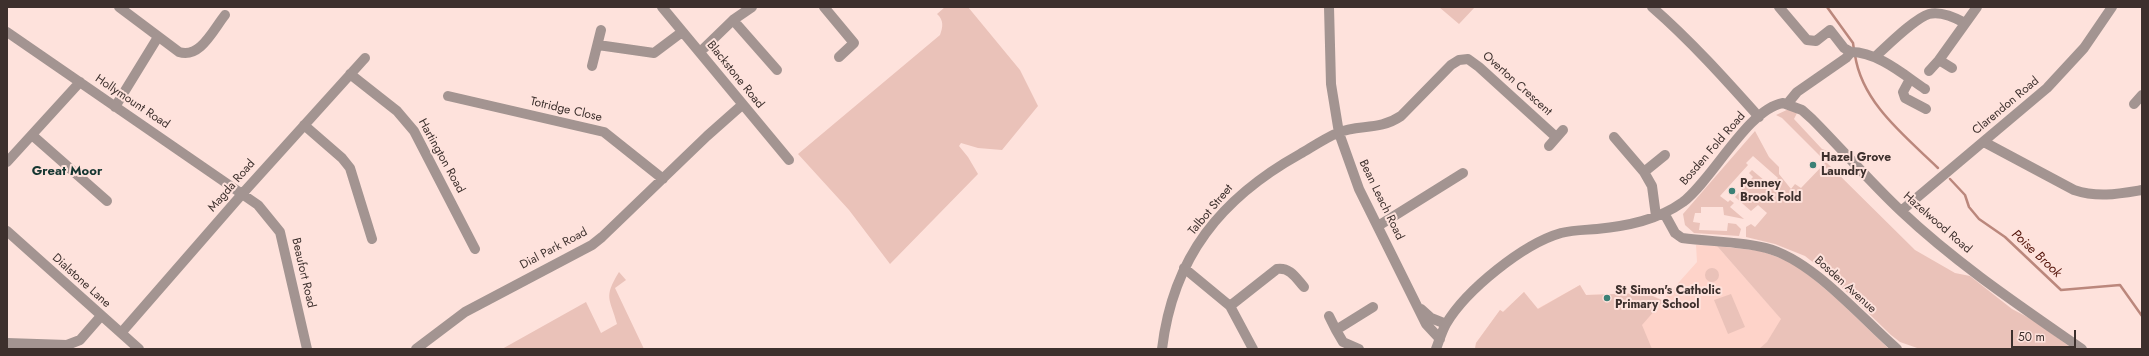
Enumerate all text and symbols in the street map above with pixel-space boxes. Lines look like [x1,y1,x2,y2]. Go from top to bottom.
street label: Blackstone Road [703,38,767,112]
street label: Overton Crescent [1479,49,1555,119]
street label: Hollymount Road [92,72,172,132]
street label: Clarendon Road [1970,74,2042,138]
street label: Totridge Close [529,95,603,125]
street label: Bosden Fold Road [1677,109,1749,189]
street label: Hartington Road [415,116,467,196]
place label: Hazel Grove Laundry [1821,151,1891,179]
street label: Magda Road [205,157,259,215]
street label: Bean Leach Road [1355,158,1407,242]
marker: Hazel Grove Laundry [1808,160,1818,170]
district label: Great Moor [32,164,102,180]
place label: Penney Brook Fold [1740,177,1801,205]
street label: Talbot Street [1186,182,1236,238]
marker: Penney Brook Fold [1727,186,1737,196]
street label: Hazelwood Road [1900,189,1974,257]
street label: Dial Park Road [518,225,590,273]
water label: Poise Brook [2008,227,2064,281]
street label: Beaufort Road [288,237,318,309]
street label: Dialstone Lane [49,251,113,311]
street label: Bosden Avenue [1811,253,1879,317]
place label: St Simon's Catholic Primary School [1615,284,1721,312]
marker: St Simon's Catholic Primary School [1602,293,1612,303]
scale bar [2013,322,2078,348]
text: 50 m [2018,328,2045,346]

